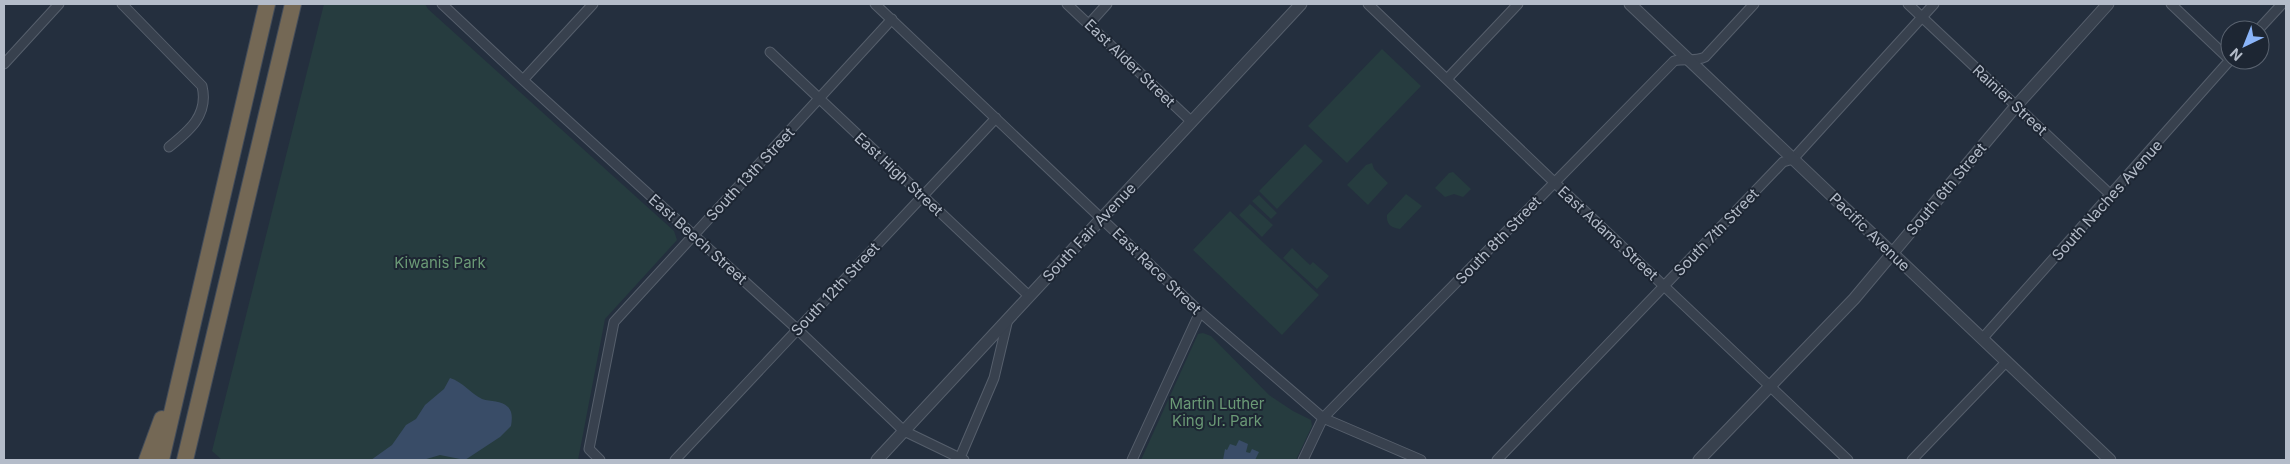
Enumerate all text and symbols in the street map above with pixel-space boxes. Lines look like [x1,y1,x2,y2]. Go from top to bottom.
street label: East Alder Street [1081,15,1179,111]
north arrow [2220,20,2270,70]
text: N [2226,45,2245,65]
street label: Rainier Street [1969,61,2051,139]
street label: South 13th Street [702,123,798,225]
street label: East High Street [851,128,947,220]
street label: South Naches Avenue [2048,136,2166,264]
street label: South 6th Street [1902,139,1990,239]
street label: South Fair Avenue [1038,178,1140,286]
street label: East Adams Street [1554,182,1662,284]
street label: South 7th Street [1669,184,1763,280]
street label: Pacific Avenue [1826,189,1914,275]
street label: East Beech Street [645,190,751,288]
street label: South 8th Street [1451,192,1545,288]
street label: East Race Street [1109,224,1206,318]
street label: South 12th Street [787,238,883,340]
park label: Kiwanis Park [394,253,486,272]
park label: Martin Luther King Jr. Park [1170,394,1265,430]

